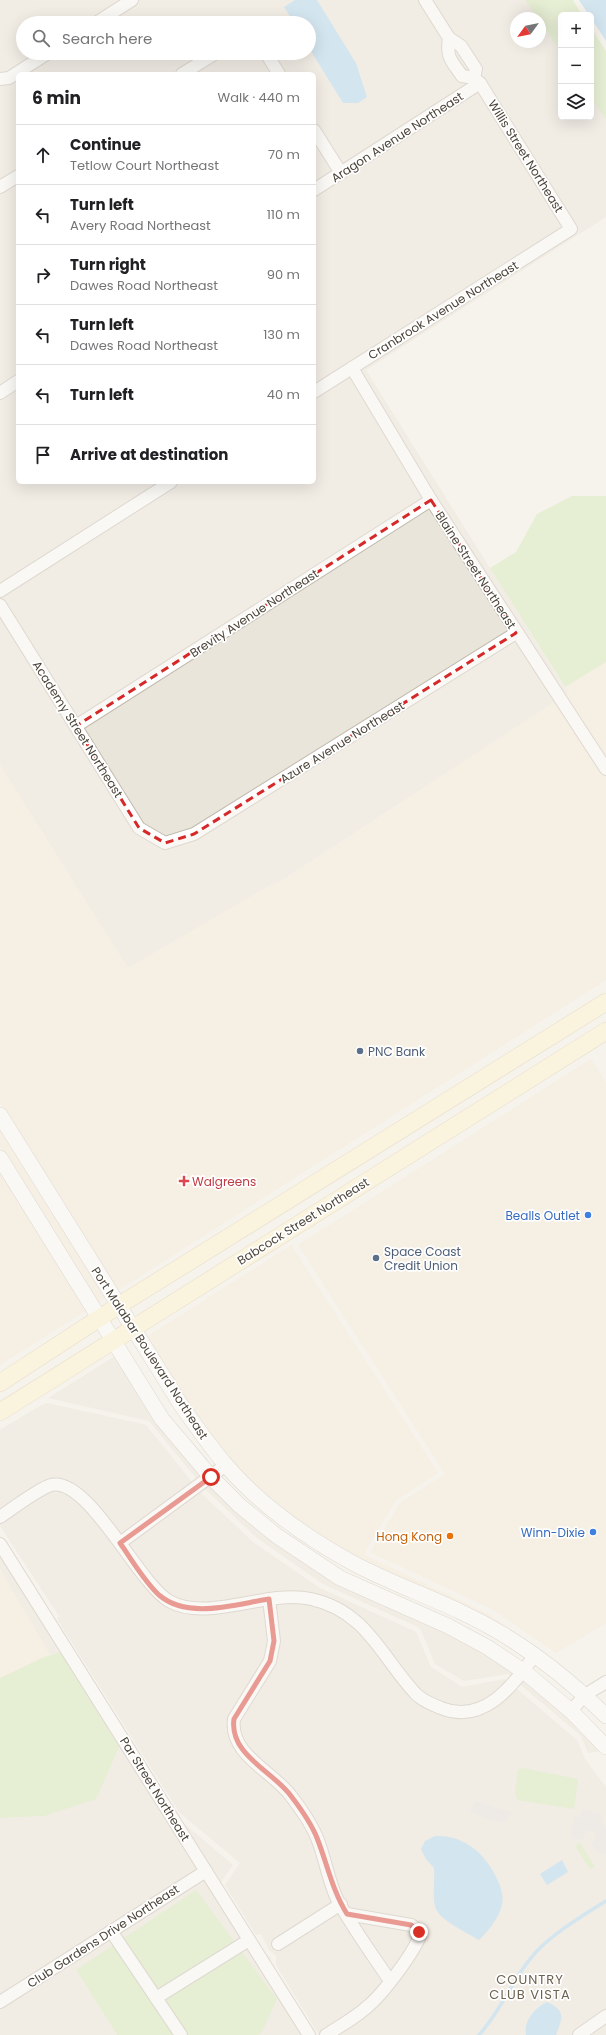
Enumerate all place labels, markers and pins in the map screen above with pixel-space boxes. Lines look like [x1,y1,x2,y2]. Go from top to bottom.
place label: PNC Bank [368,1043,426,1060]
marker: PNC Bank [355,1046,365,1056]
place label: Walgreens [192,1173,256,1190]
marker: Walgreens [179,1176,189,1186]
place label: Bealls Outlet [505,1207,580,1224]
marker: Bealls Outlet [583,1210,593,1220]
place label: Space Coast Credit Union [384,1243,461,1274]
marker: Space Coast Credit Union [371,1253,381,1263]
place label: Winn-Dixie [521,1524,585,1541]
marker: Winn-Dixie [588,1527,598,1537]
place label: Hong Kong [376,1528,442,1545]
marker: Hong Kong [445,1531,455,1541]

